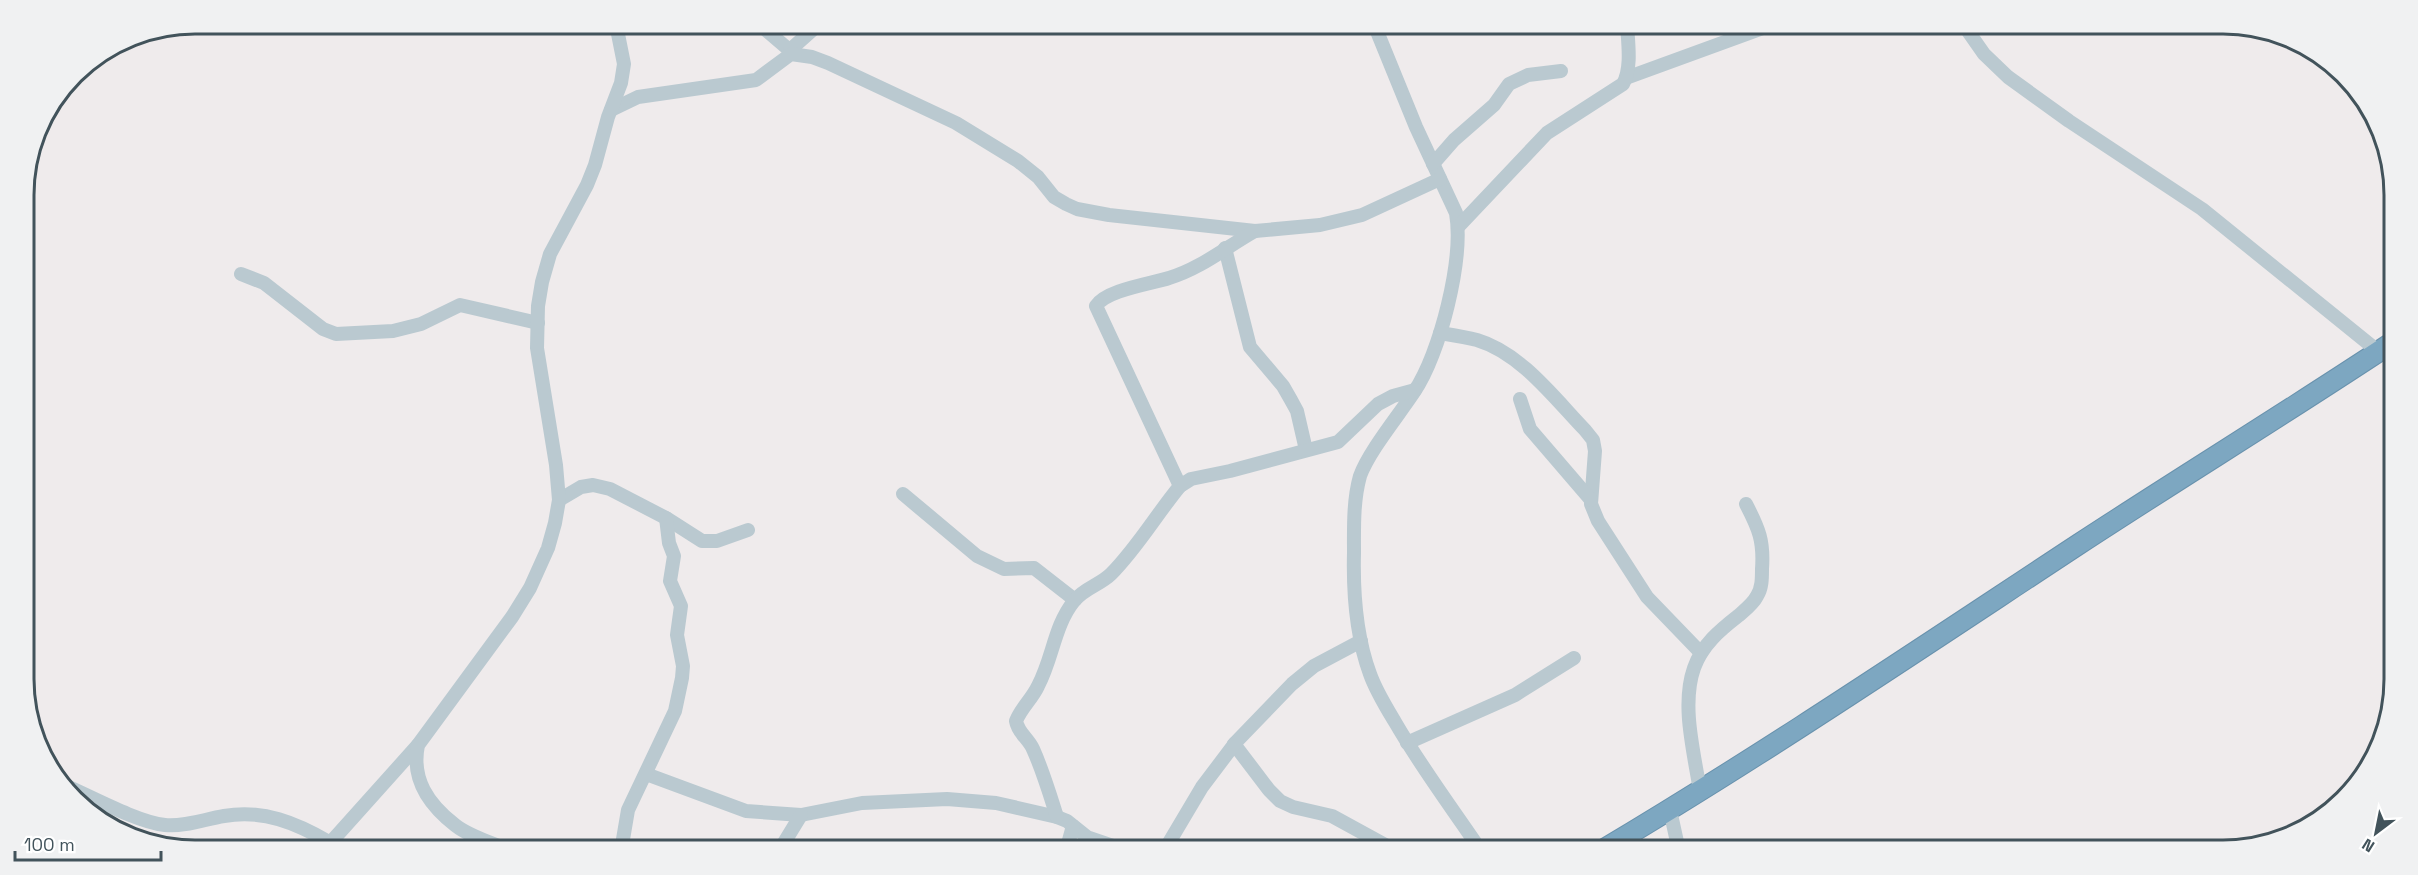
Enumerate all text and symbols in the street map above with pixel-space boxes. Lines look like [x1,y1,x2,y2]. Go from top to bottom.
north arrow [2346,803,2406,863]
scale bar [15,824,160,862]
text: 100 m [24,833,75,856]
text: N [2358,834,2378,857]

